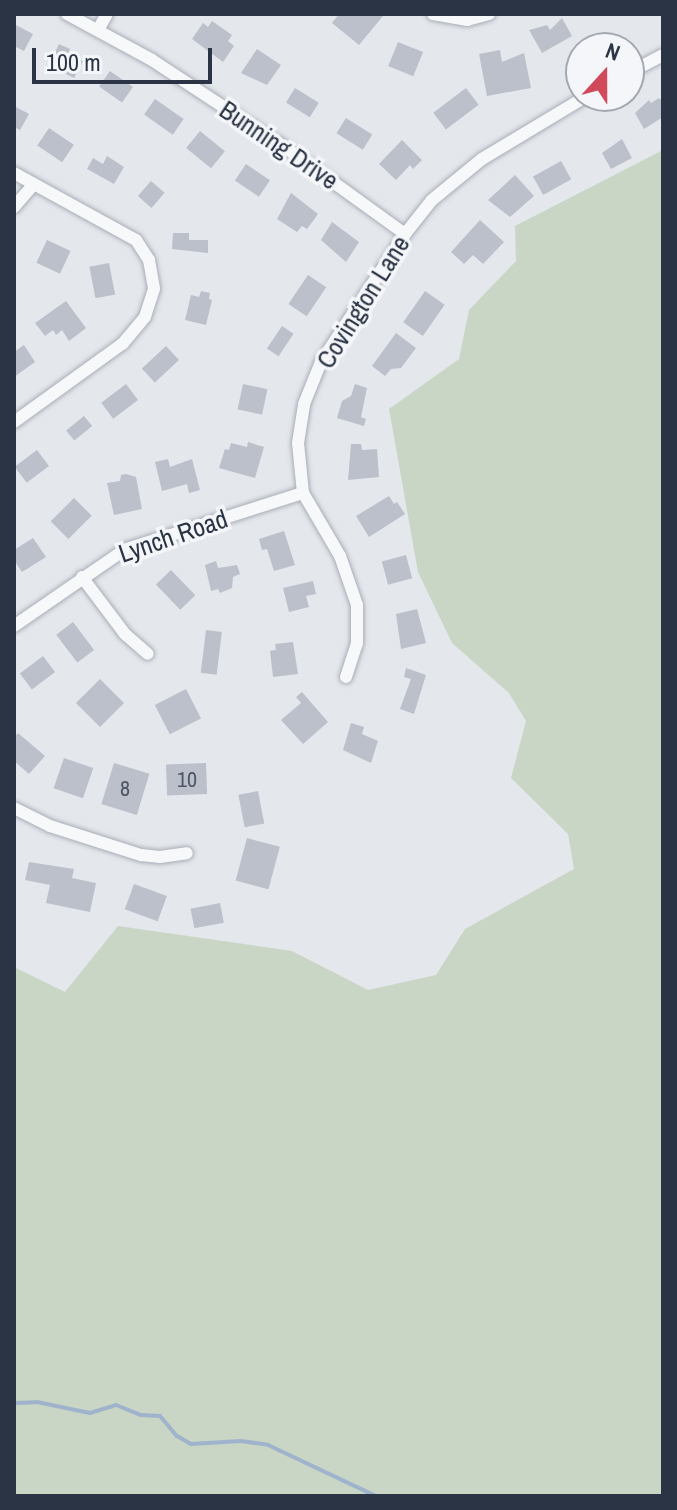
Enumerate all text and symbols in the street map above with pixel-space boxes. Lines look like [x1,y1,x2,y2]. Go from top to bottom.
scale bar [36,32,216,82]
north arrow [565,32,645,112]
text: N [601,35,624,68]
text: 100 m [46,46,101,78]
street label: Bunning Drive [214,94,344,196]
street label: Covington Lane [310,230,416,374]
street label: Lynch Road [115,503,231,569]
house number: 10 [177,767,197,793]
house number: 8 [120,776,130,802]

